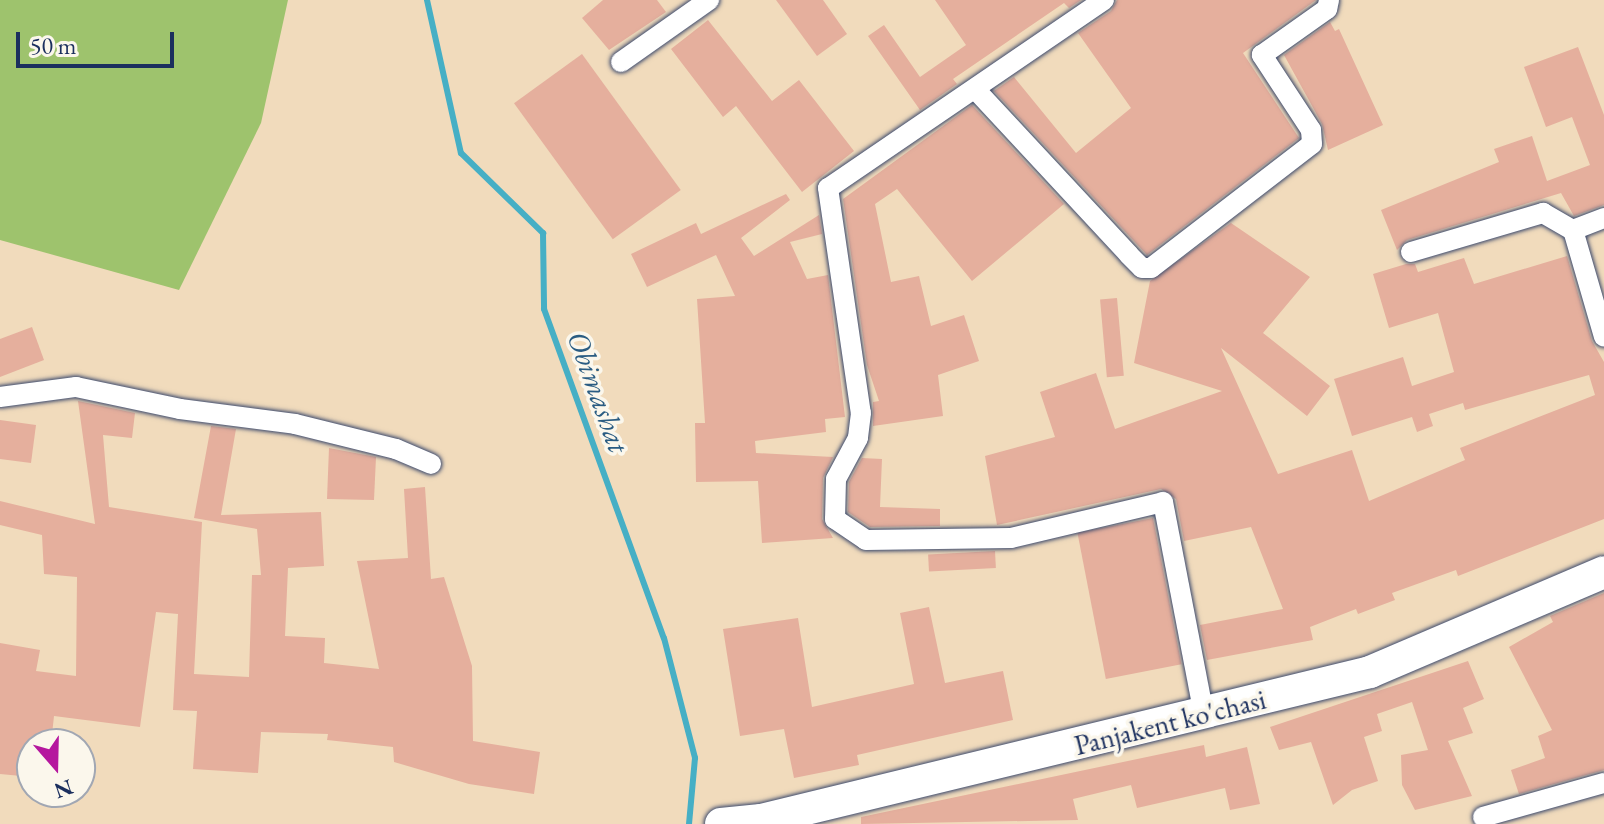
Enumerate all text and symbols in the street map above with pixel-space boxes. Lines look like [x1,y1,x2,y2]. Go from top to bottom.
scale bar [20,16,178,66]
text: 50 m [30,30,77,61]
water label: Obimashat [559,326,637,458]
street label: Panjakent ko'chasi [1071,682,1269,762]
north arrow [16,728,96,808]
text: N [50,772,77,806]

